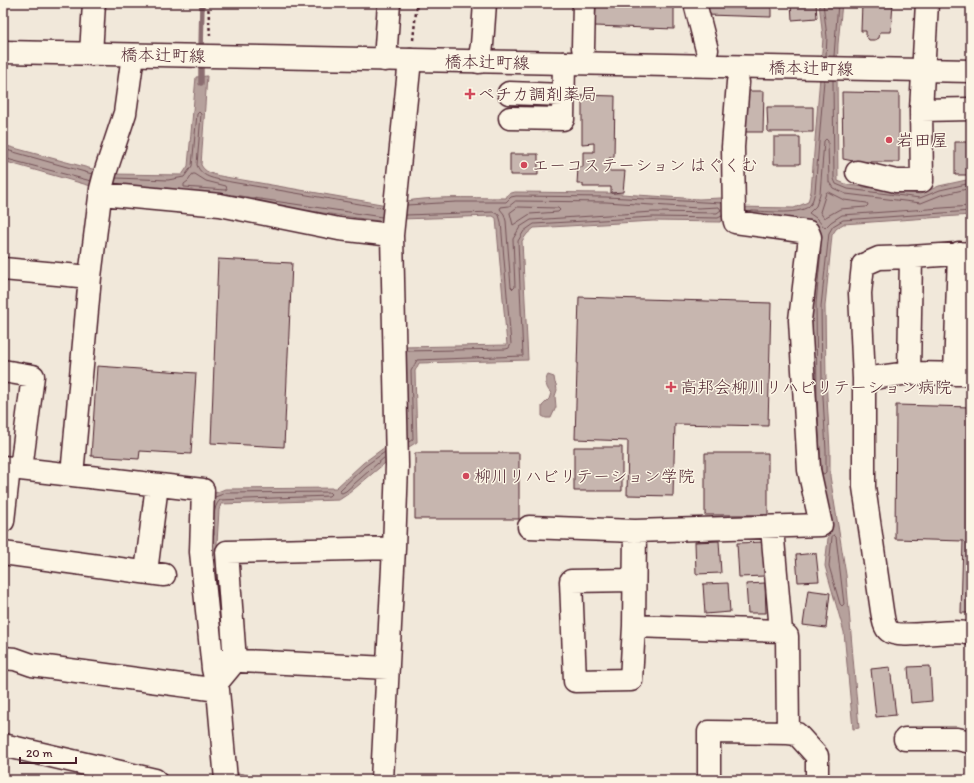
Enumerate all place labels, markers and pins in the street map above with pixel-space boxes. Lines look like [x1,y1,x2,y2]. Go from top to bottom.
place label: ペチカ調剤薬局 [478,84,597,104]
marker: ペチカ調剤薬局 [465,89,475,99]
place label: 岩田屋 [897,130,948,150]
marker: 岩田屋 [884,135,894,145]
place label: エーコステーション はぐくむ [532,155,758,175]
marker: エーコステーション はぐくむ [519,160,529,170]
place label: 高邦会柳川リハビリテーション病院 [680,377,952,397]
marker: 高邦会柳川リハビリテーション病院 [665,381,677,393]
place label: 柳川リハビリテーション学院 [474,466,695,486]
marker: 柳川リハビリテーション学院 [461,471,471,481]

